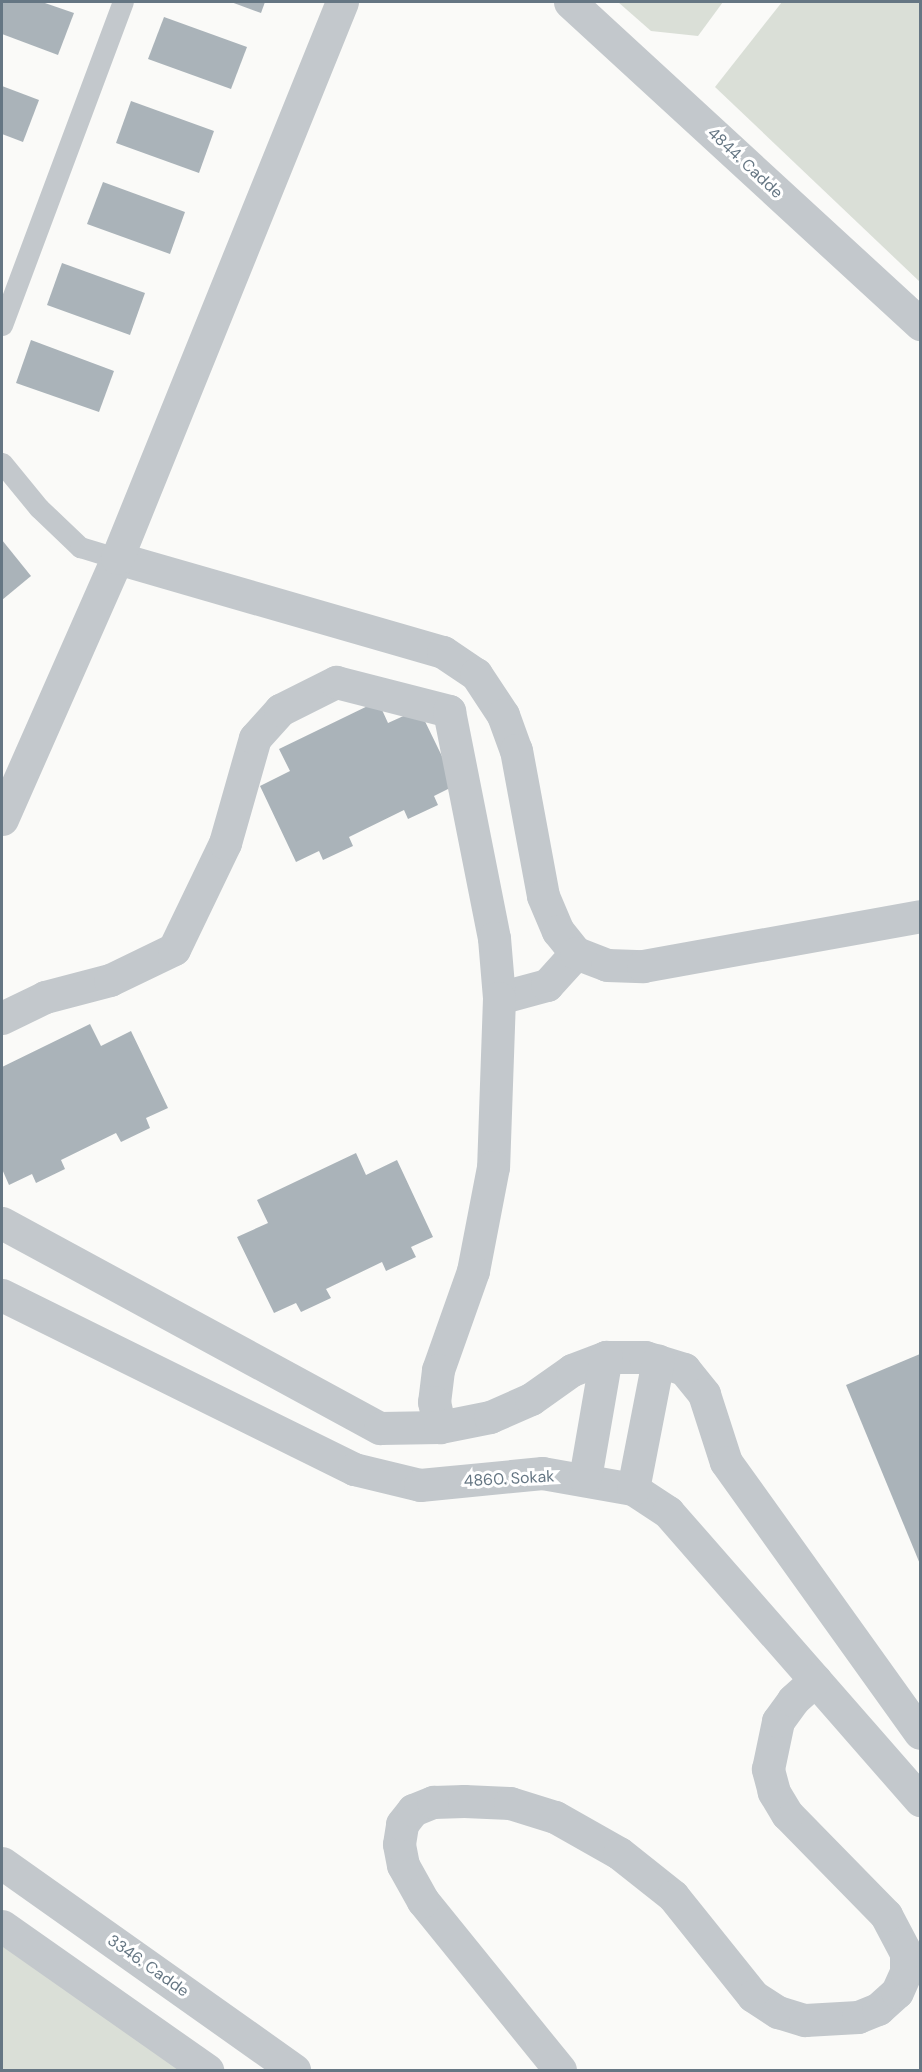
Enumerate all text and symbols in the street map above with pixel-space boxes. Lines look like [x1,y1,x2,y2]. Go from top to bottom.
street label: 4844. Cadde [703,123,787,203]
street label: 4860. Sokak [463,1467,555,1491]
street label: 3346. Cadde [104,1931,192,2001]

